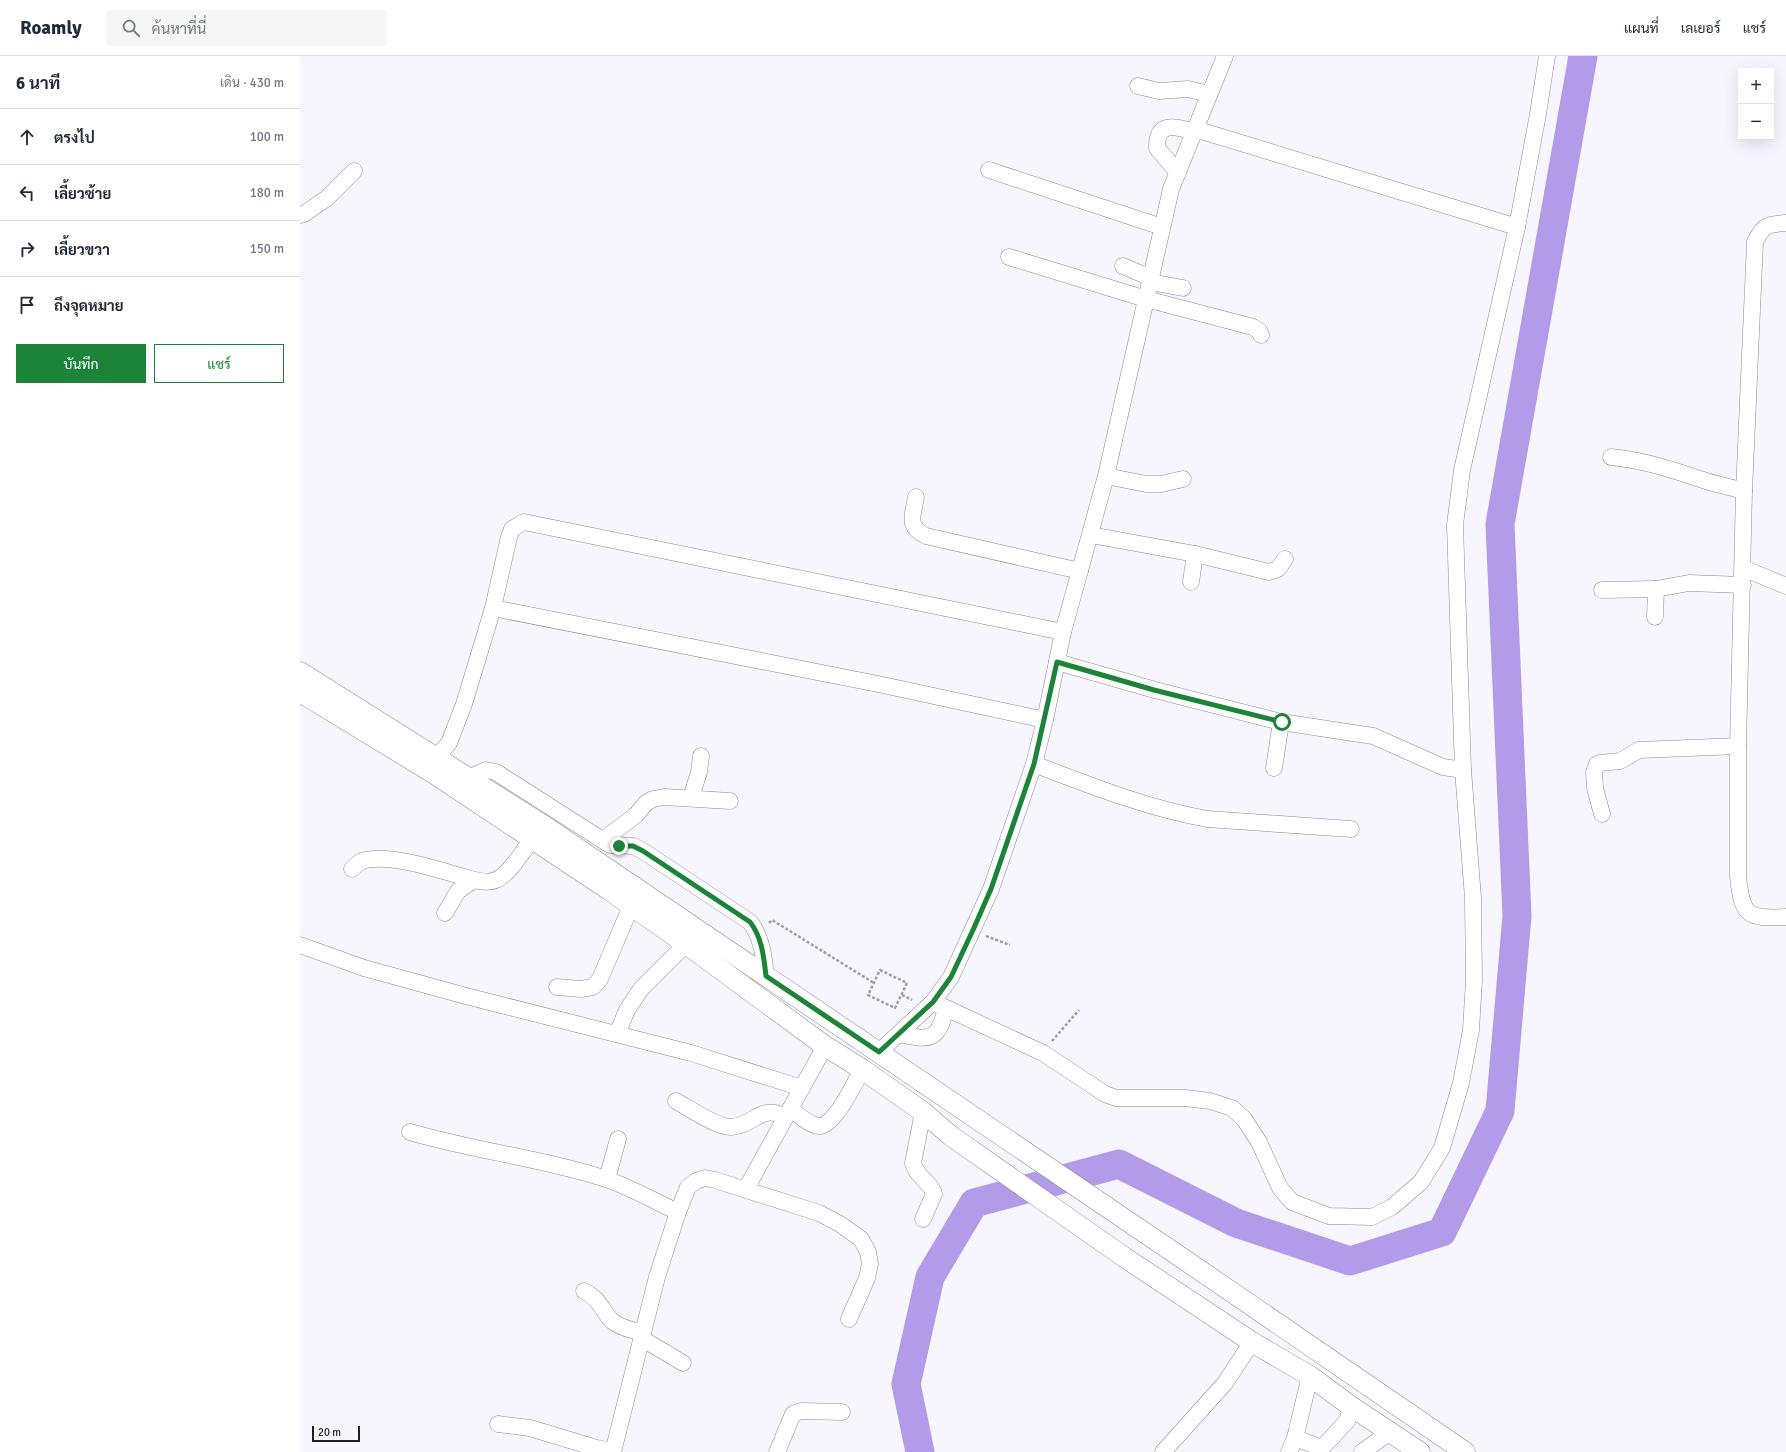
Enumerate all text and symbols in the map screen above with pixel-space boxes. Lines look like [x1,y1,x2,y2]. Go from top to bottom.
search box [106,10,386,46]
text: Roamly [20,16,82,40]
icon: search [120,17,142,39]
text: ค้นหาที่นี่ [152,20,206,38]
text: แผนที่ [1624,20,1659,37]
text: เลเยอร์ [1681,20,1721,37]
text: แชร์ [1743,20,1766,37]
map controls [1738,68,1774,140]
button: + [1738,68,1774,104]
text: 6 นาที [16,73,60,94]
text: เดิน · 430 m [220,75,284,91]
button: − [1738,104,1774,140]
icon: ahead [16,126,38,148]
text: ตรงไป [54,129,95,147]
text: 100 m [250,129,284,145]
icon: left [16,182,38,204]
text: เลี้ยวซ้าย [54,185,111,203]
text: 180 m [250,185,284,201]
icon: right [16,238,38,260]
text: เลี้ยวขวา [54,241,110,259]
text: 150 m [250,241,284,257]
icon: arrive [16,294,38,316]
text: ถึงจุดหมาย [54,297,124,315]
button: บันทึก [16,344,146,383]
button: แชร์ [154,344,284,383]
route start [1273,713,1291,731]
route end [610,837,628,855]
scale bar [312,1424,360,1443]
text: 20 m [318,1426,341,1439]

